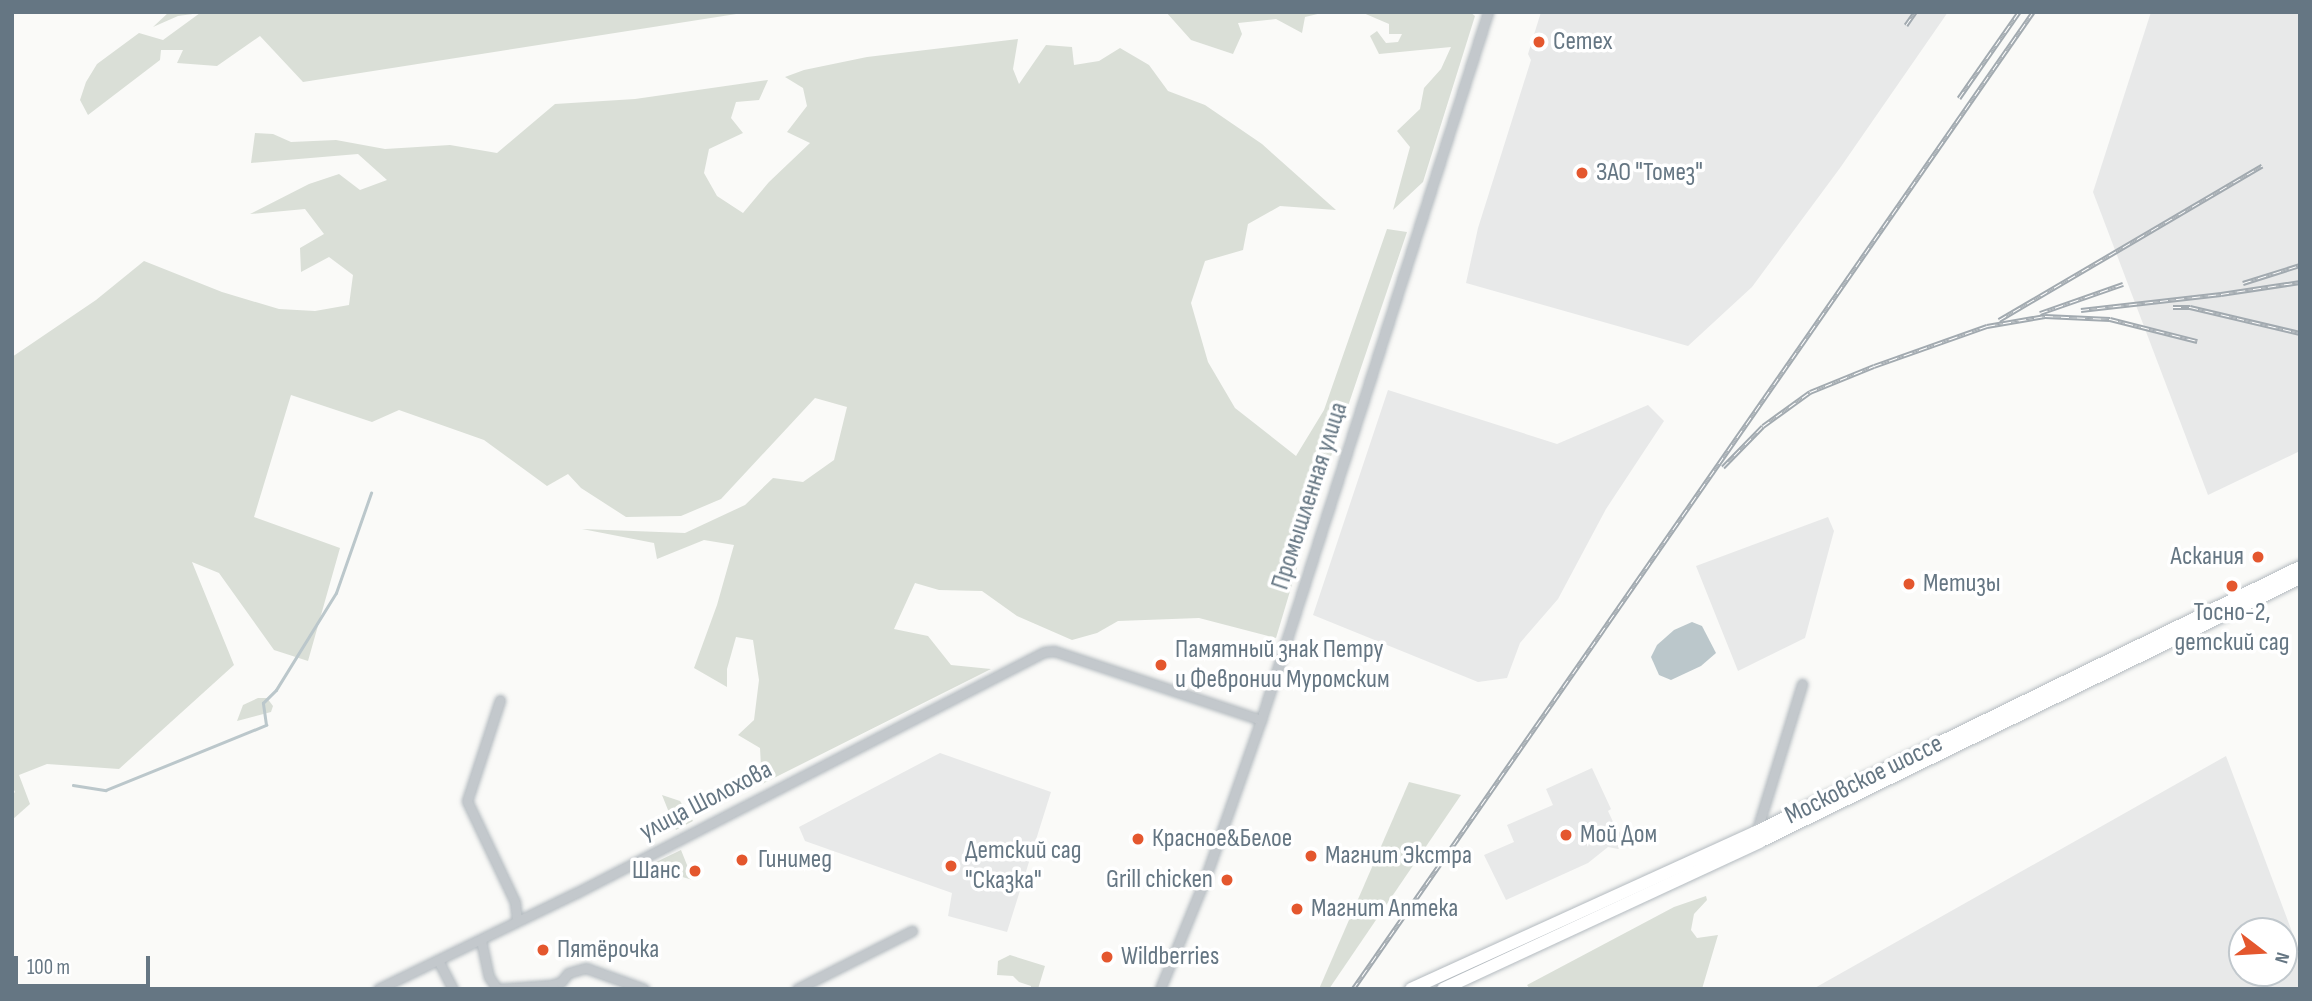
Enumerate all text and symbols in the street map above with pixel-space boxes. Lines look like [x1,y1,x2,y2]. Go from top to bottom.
place label: Cemex [1553,26,1613,58]
marker: Cemex [1531,34,1547,50]
place label: ЗАО "Томез" [1596,157,1703,189]
marker: ЗАО "Томез" [1574,165,1590,181]
street label: Промышленная улица [1265,398,1355,594]
place label: Аскания [2170,541,2244,573]
marker: Аскания [2250,549,2266,565]
place label: Метизы [1923,568,2001,600]
marker: Метизы [1901,576,1917,592]
marker: Тосно-2, детский сад [2224,578,2240,594]
place label: Тосно-2, детский сад [2175,597,2289,658]
place label: Памятный знак Петру и Февронии Муромским [1175,634,1390,696]
marker: Памятный знак Петру и Февронии Муромским [1153,657,1169,673]
street label: Московское шоссе [1780,728,1948,832]
street label: улица Шолохова [635,754,777,848]
place label: Мой Дом [1580,819,1657,851]
place label: Красное&Белое [1152,823,1292,855]
marker: Мой Дом [1558,827,1574,843]
marker: Красное&Белое [1130,831,1146,847]
place label: Детский сад "Сказка" [965,835,1082,896]
place label: Магнит Экстра [1325,840,1472,872]
place label: Гинимед [758,844,832,876]
marker: Магнит Экстра [1303,848,1319,864]
marker: Гинимед [732,850,752,870]
place label: Шанс [632,855,681,887]
marker: Детский сад "Сказка" [943,858,959,874]
marker: Шанс [687,863,703,879]
place label: Grill chicken [1106,864,1213,896]
marker: Grill chicken [1219,872,1235,888]
place label: Магнит Аптека [1311,893,1458,925]
marker: Магнит Аптека [1289,901,1305,917]
north arrow [2228,917,2298,987]
place label: Пятёрочка [557,934,659,966]
place label: Wildberries [1121,941,1219,973]
scale bar [18,942,154,986]
marker: Пятёрочка [535,942,551,958]
marker: Wildberries [1099,949,1115,965]
text: N [2269,949,2294,966]
text: 100 m [27,955,70,980]

